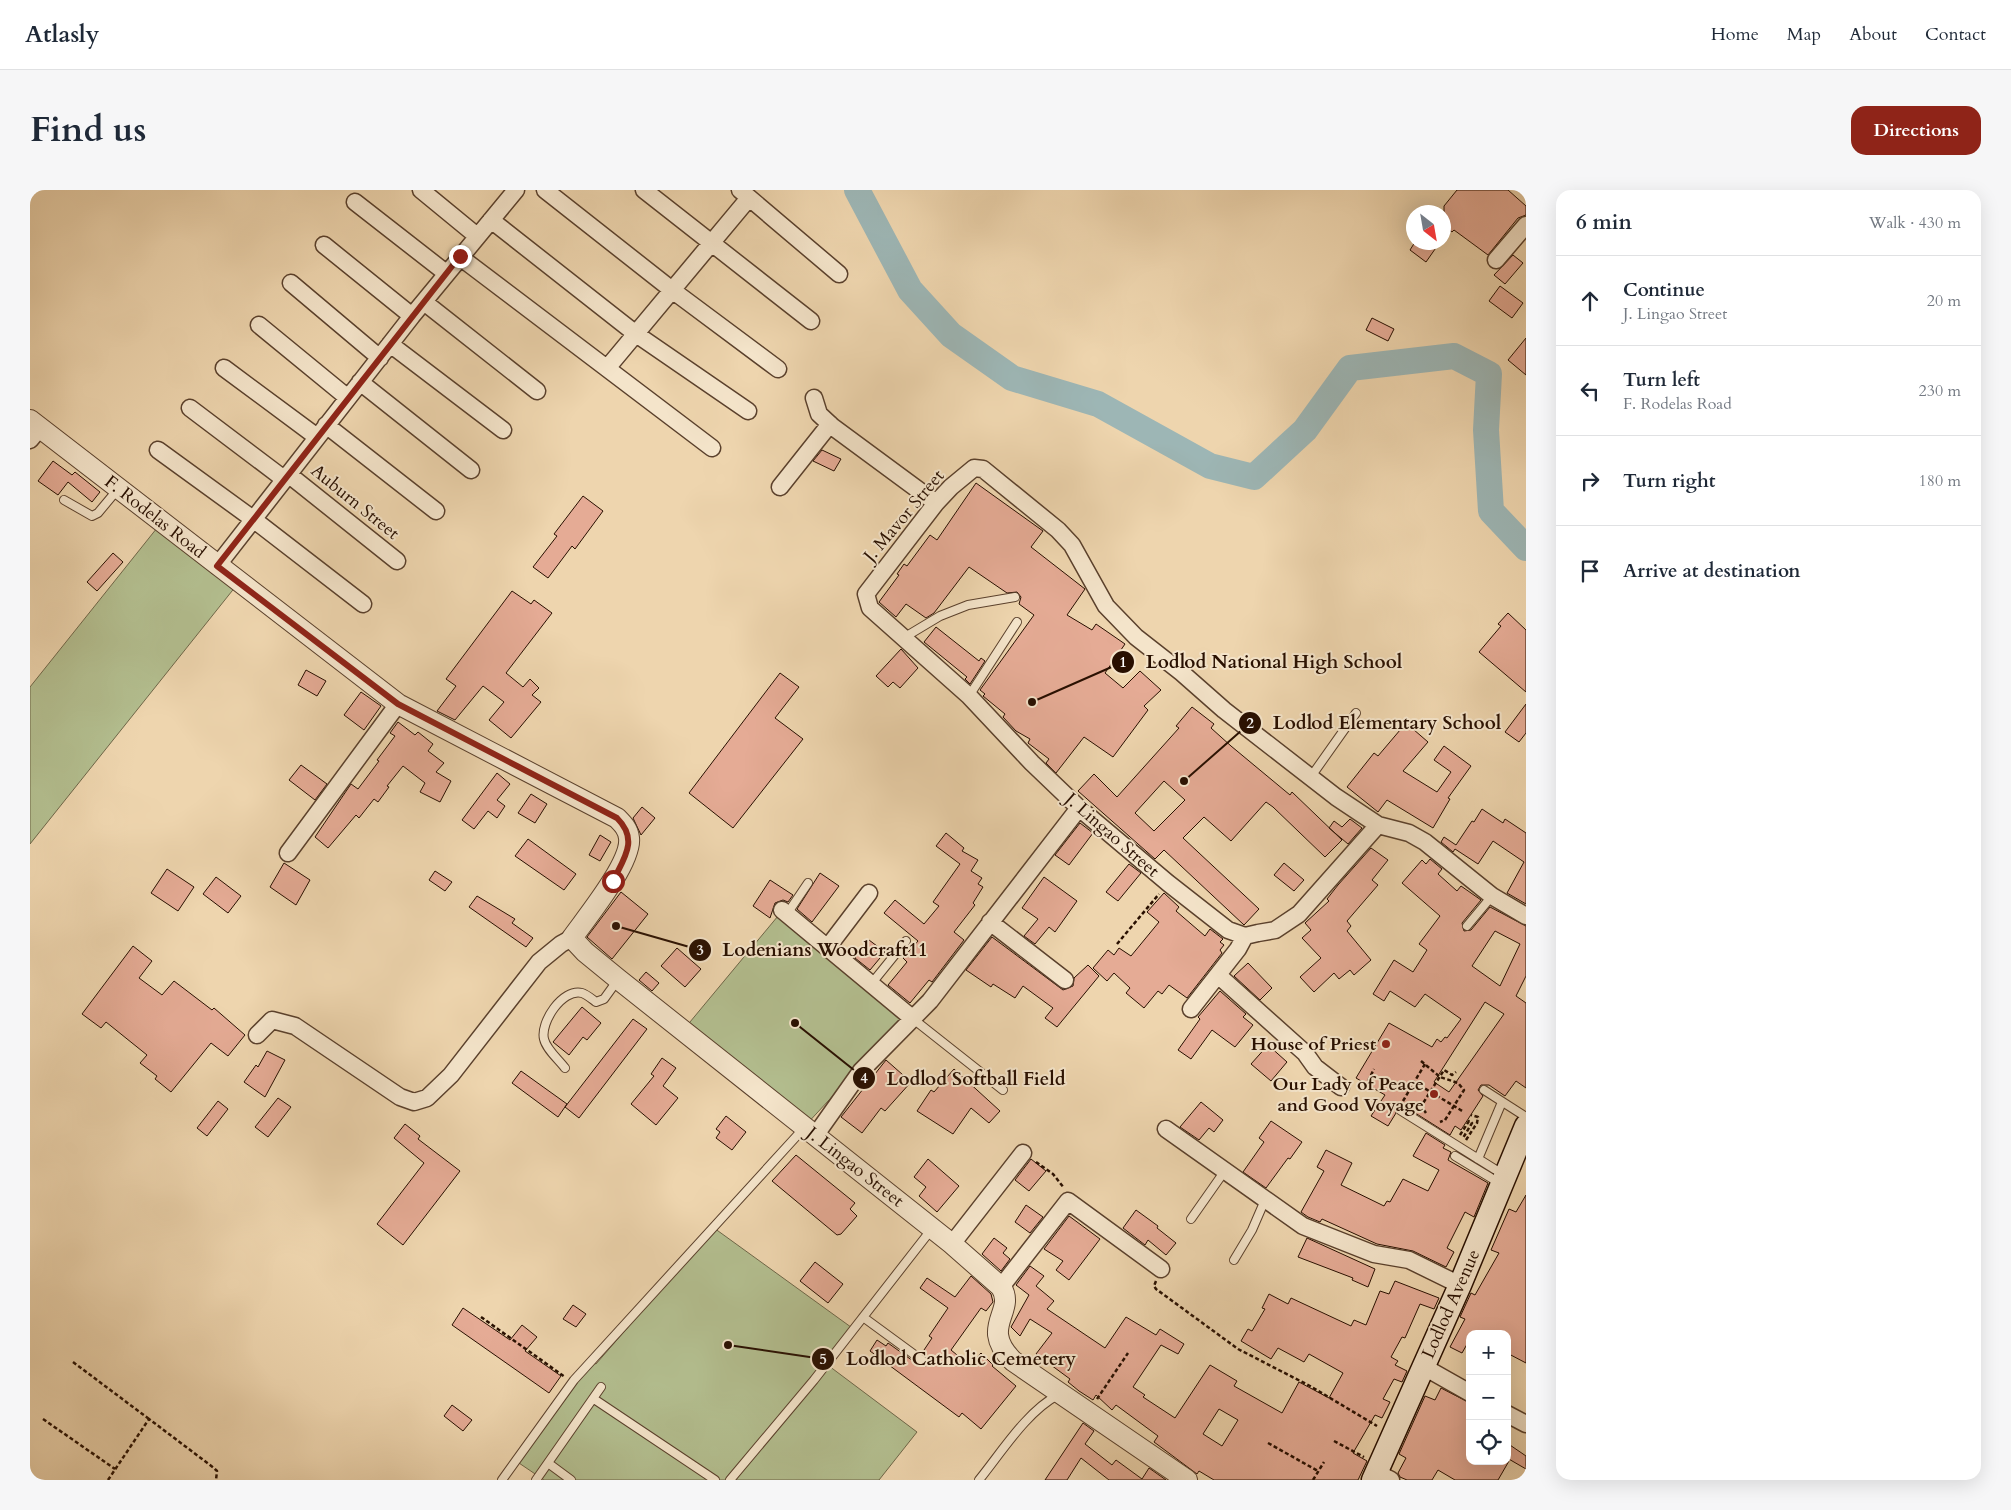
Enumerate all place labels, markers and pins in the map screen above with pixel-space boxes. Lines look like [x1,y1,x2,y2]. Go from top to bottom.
callout: Lodlod National High School [1110,645,1412,679]
callout: Lodlod Elementary School [1237,706,1511,740]
callout: Lodenians Woodcraft11 [688,933,938,967]
place label: House of Priest [1251,1032,1377,1057]
marker: House of Priest [1380,1038,1392,1050]
callout: Lodlod Softball Field [852,1061,1076,1095]
place label: Our Lady of Peace and Good Voyage [1273,1072,1424,1118]
marker: Our Lady of Peace and Good Voyage [1428,1088,1440,1100]
callout: Lodlod Catholic Cemetery [811,1342,1086,1376]

